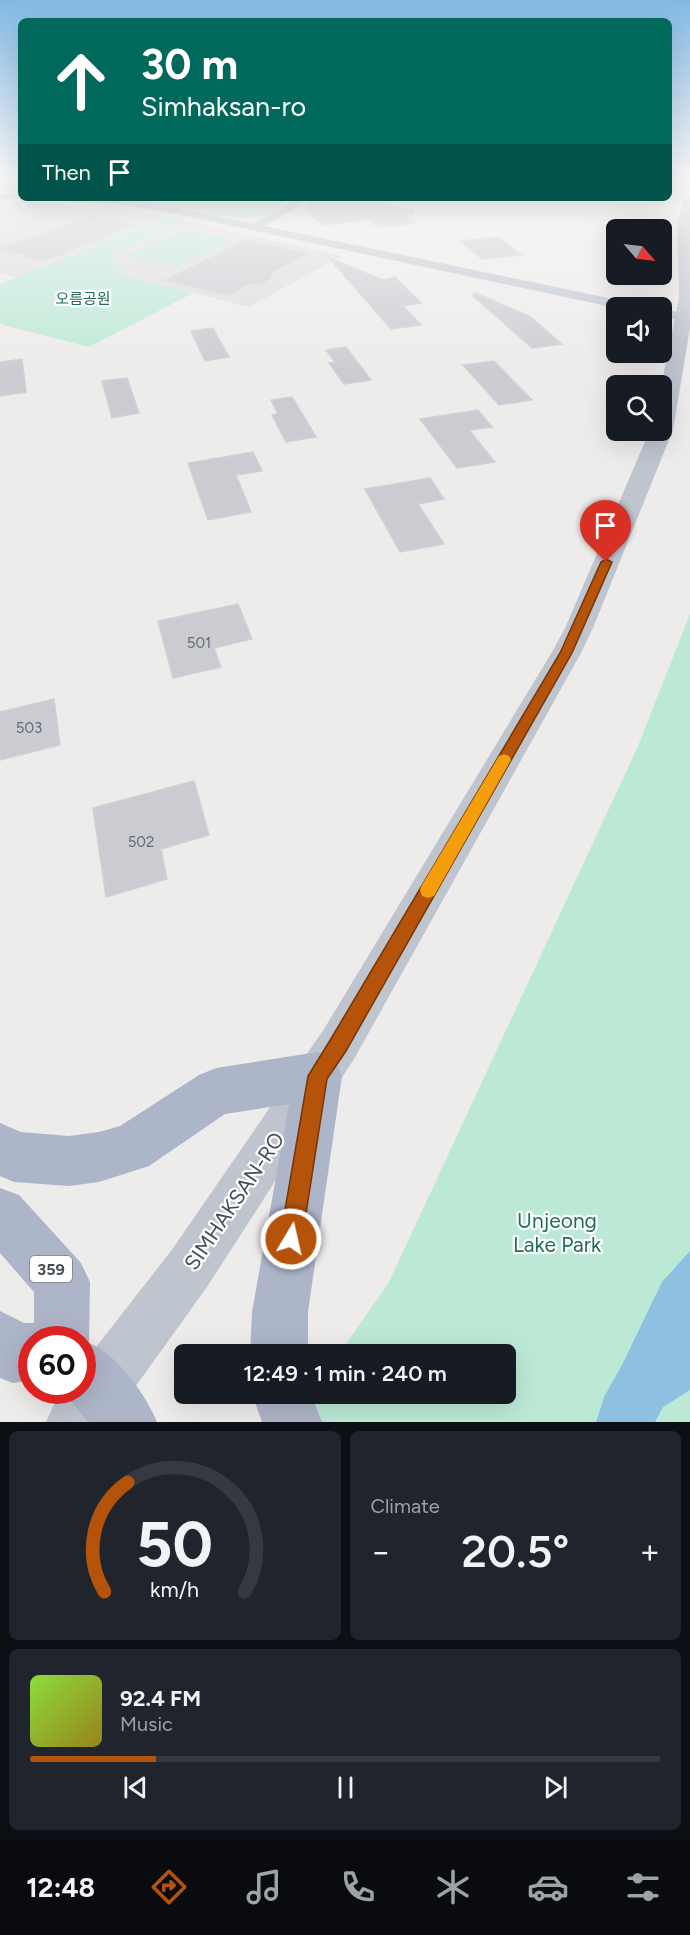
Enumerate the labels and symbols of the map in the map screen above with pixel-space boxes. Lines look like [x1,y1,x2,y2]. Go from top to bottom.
north arrow [606,219,672,285]
park label: 오름공원 [55,290,111,308]
pin [580,500,631,562]
house number: 501 [187,634,211,652]
house number: 503 [16,719,42,737]
house number: 502 [128,833,154,851]
street label: SIMHAKSAN-RO [179,1127,289,1275]
position arrow [259,1207,323,1271]
park label: Unjeong Lake Park [513,1208,602,1257]
road number: 359 [30,1256,72,1282]
speed limit sign: 60 [18,1326,96,1404]

